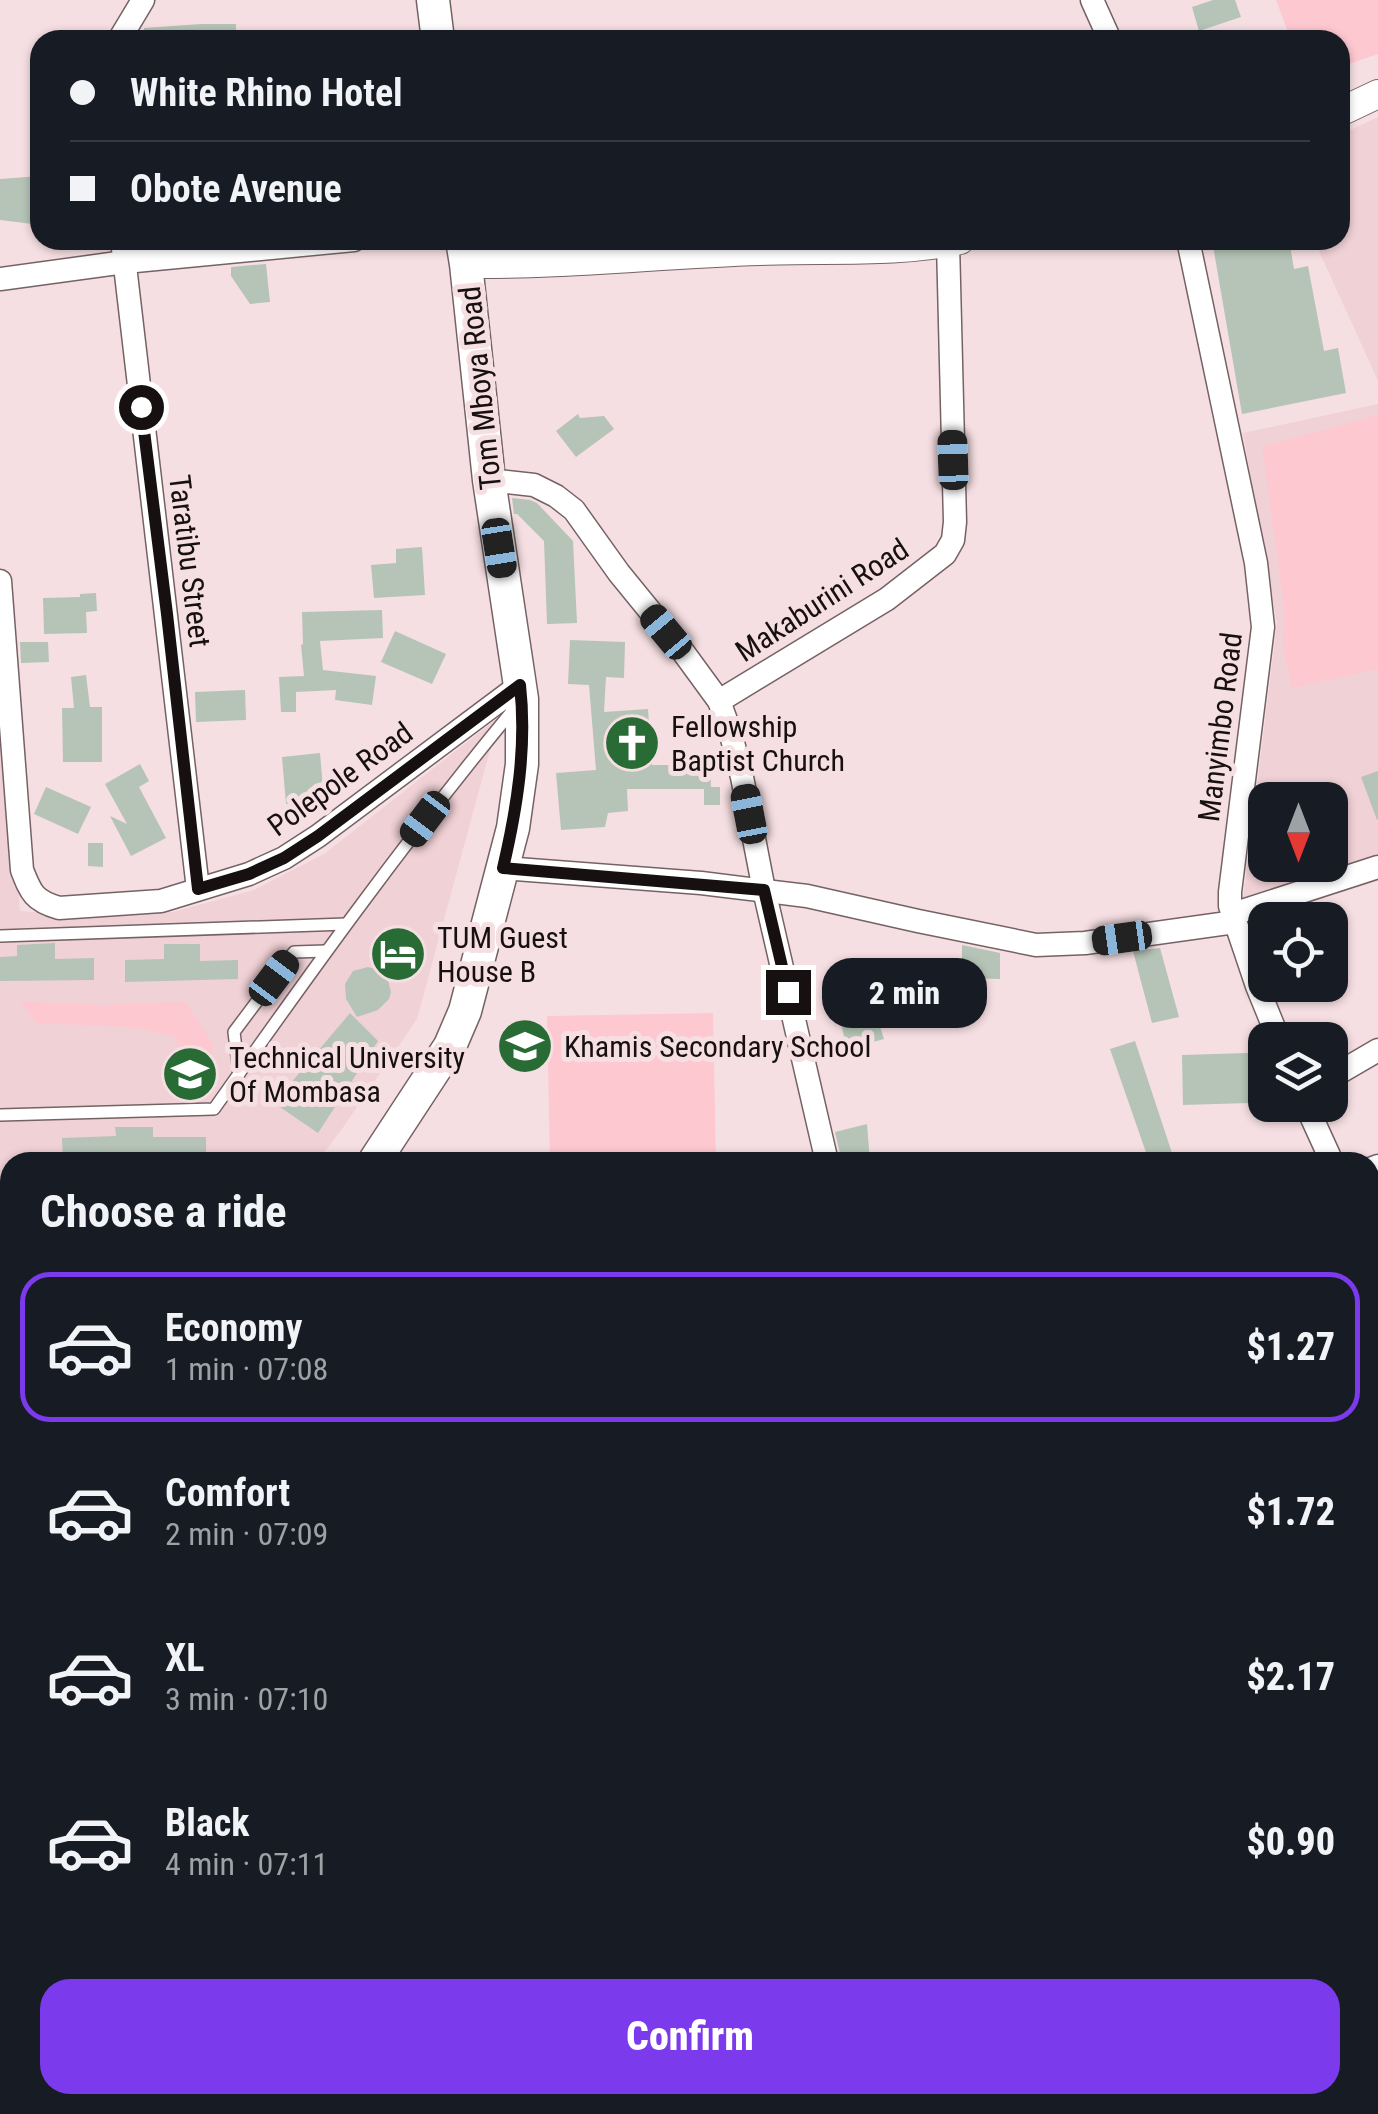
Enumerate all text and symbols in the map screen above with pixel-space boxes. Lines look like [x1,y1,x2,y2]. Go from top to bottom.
text: White Rhino Hotel [130,71,403,115]
text: Obote Avenue [130,167,342,211]
street label: Tom Mboya Road [452,284,508,492]
route start [119,385,164,430]
car [937,429,969,491]
street label: Taratibu Street [162,473,218,649]
car [479,516,519,580]
street label: Makaburini Road [729,531,915,669]
car [635,599,697,665]
street label: Manyimbo Road [1191,630,1249,824]
place label: Fellowship Baptist Church [671,709,845,778]
church icon: Fellowship Baptist Church [602,713,662,773]
street label: Polepole Road [261,715,419,843]
car [729,782,769,846]
north arrow [1248,782,1348,882]
map controls [1248,782,1348,1122]
car [395,786,455,852]
button: locate [1248,902,1348,1002]
car [1090,919,1154,957]
place label: TUM Guest House B [437,920,568,989]
hotel icon: TUM Guest House B [368,924,428,984]
car [244,945,304,1011]
callout: 2 min [823,957,988,1027]
route end [766,970,811,1015]
text: 2 min [869,974,940,1012]
school or university icon: Khamis Secondary School [495,1016,555,1076]
button: layers [1248,1022,1348,1122]
place label: Khamis Secondary School [564,1029,871,1064]
place label: Technical University Of Mombasa [229,1040,465,1109]
school or university icon: Technical University Of Mombasa [160,1044,220,1104]
text: Choose a ride [40,1185,287,1238]
icon: car [45,1302,135,1392]
text: Economy [165,1306,302,1350]
text: $1.27 [1246,1325,1335,1369]
text: 1 min · 07:08 [165,1350,328,1388]
icon: car [45,1467,135,1557]
text: Comfort [165,1471,290,1515]
text: $1.72 [1246,1490,1335,1534]
text: 2 min · 07:09 [165,1515,328,1553]
icon: car [45,1632,135,1722]
text: XL [165,1636,204,1680]
text: $2.17 [1246,1655,1335,1699]
text: 3 min · 07:10 [165,1680,328,1718]
icon: car [45,1797,135,1887]
text: Black [165,1801,249,1845]
text: $0.90 [1246,1820,1335,1864]
text: 4 min · 07:11 [165,1845,328,1883]
button: Confirm [40,1979,1340,2094]

